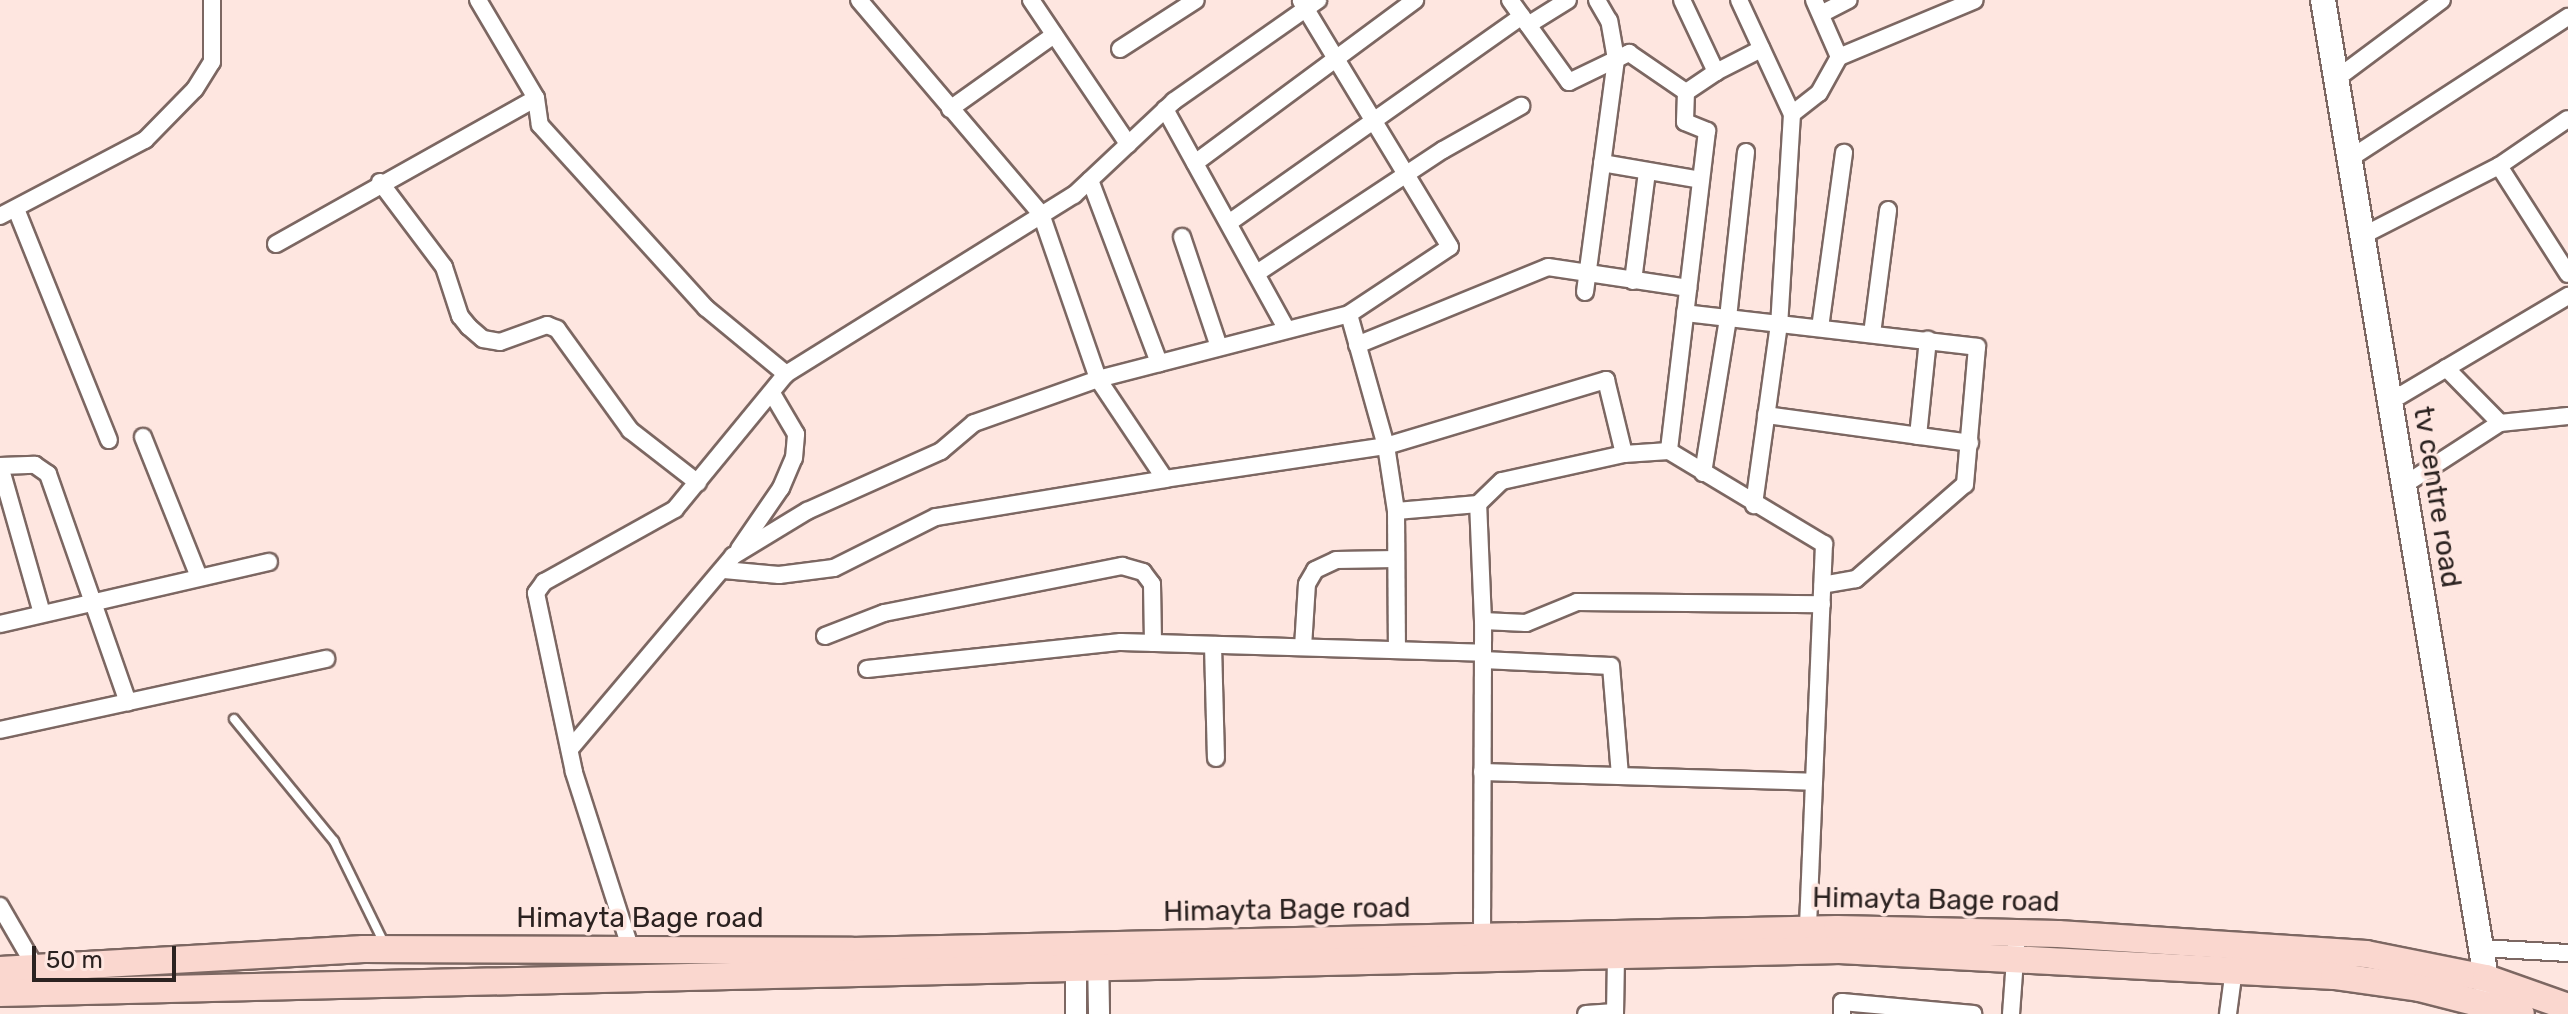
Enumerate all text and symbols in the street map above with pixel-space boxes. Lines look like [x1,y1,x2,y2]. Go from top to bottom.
street label: tv centre road [2406,404,2468,590]
street label: Himayta Bage road [1812,881,2060,919]
street label: Himayta Bage road [1163,891,1411,929]
street label: Himayta Bage road [516,901,764,935]
scale bar [36,930,180,980]
text: 50 m [46,946,103,974]

